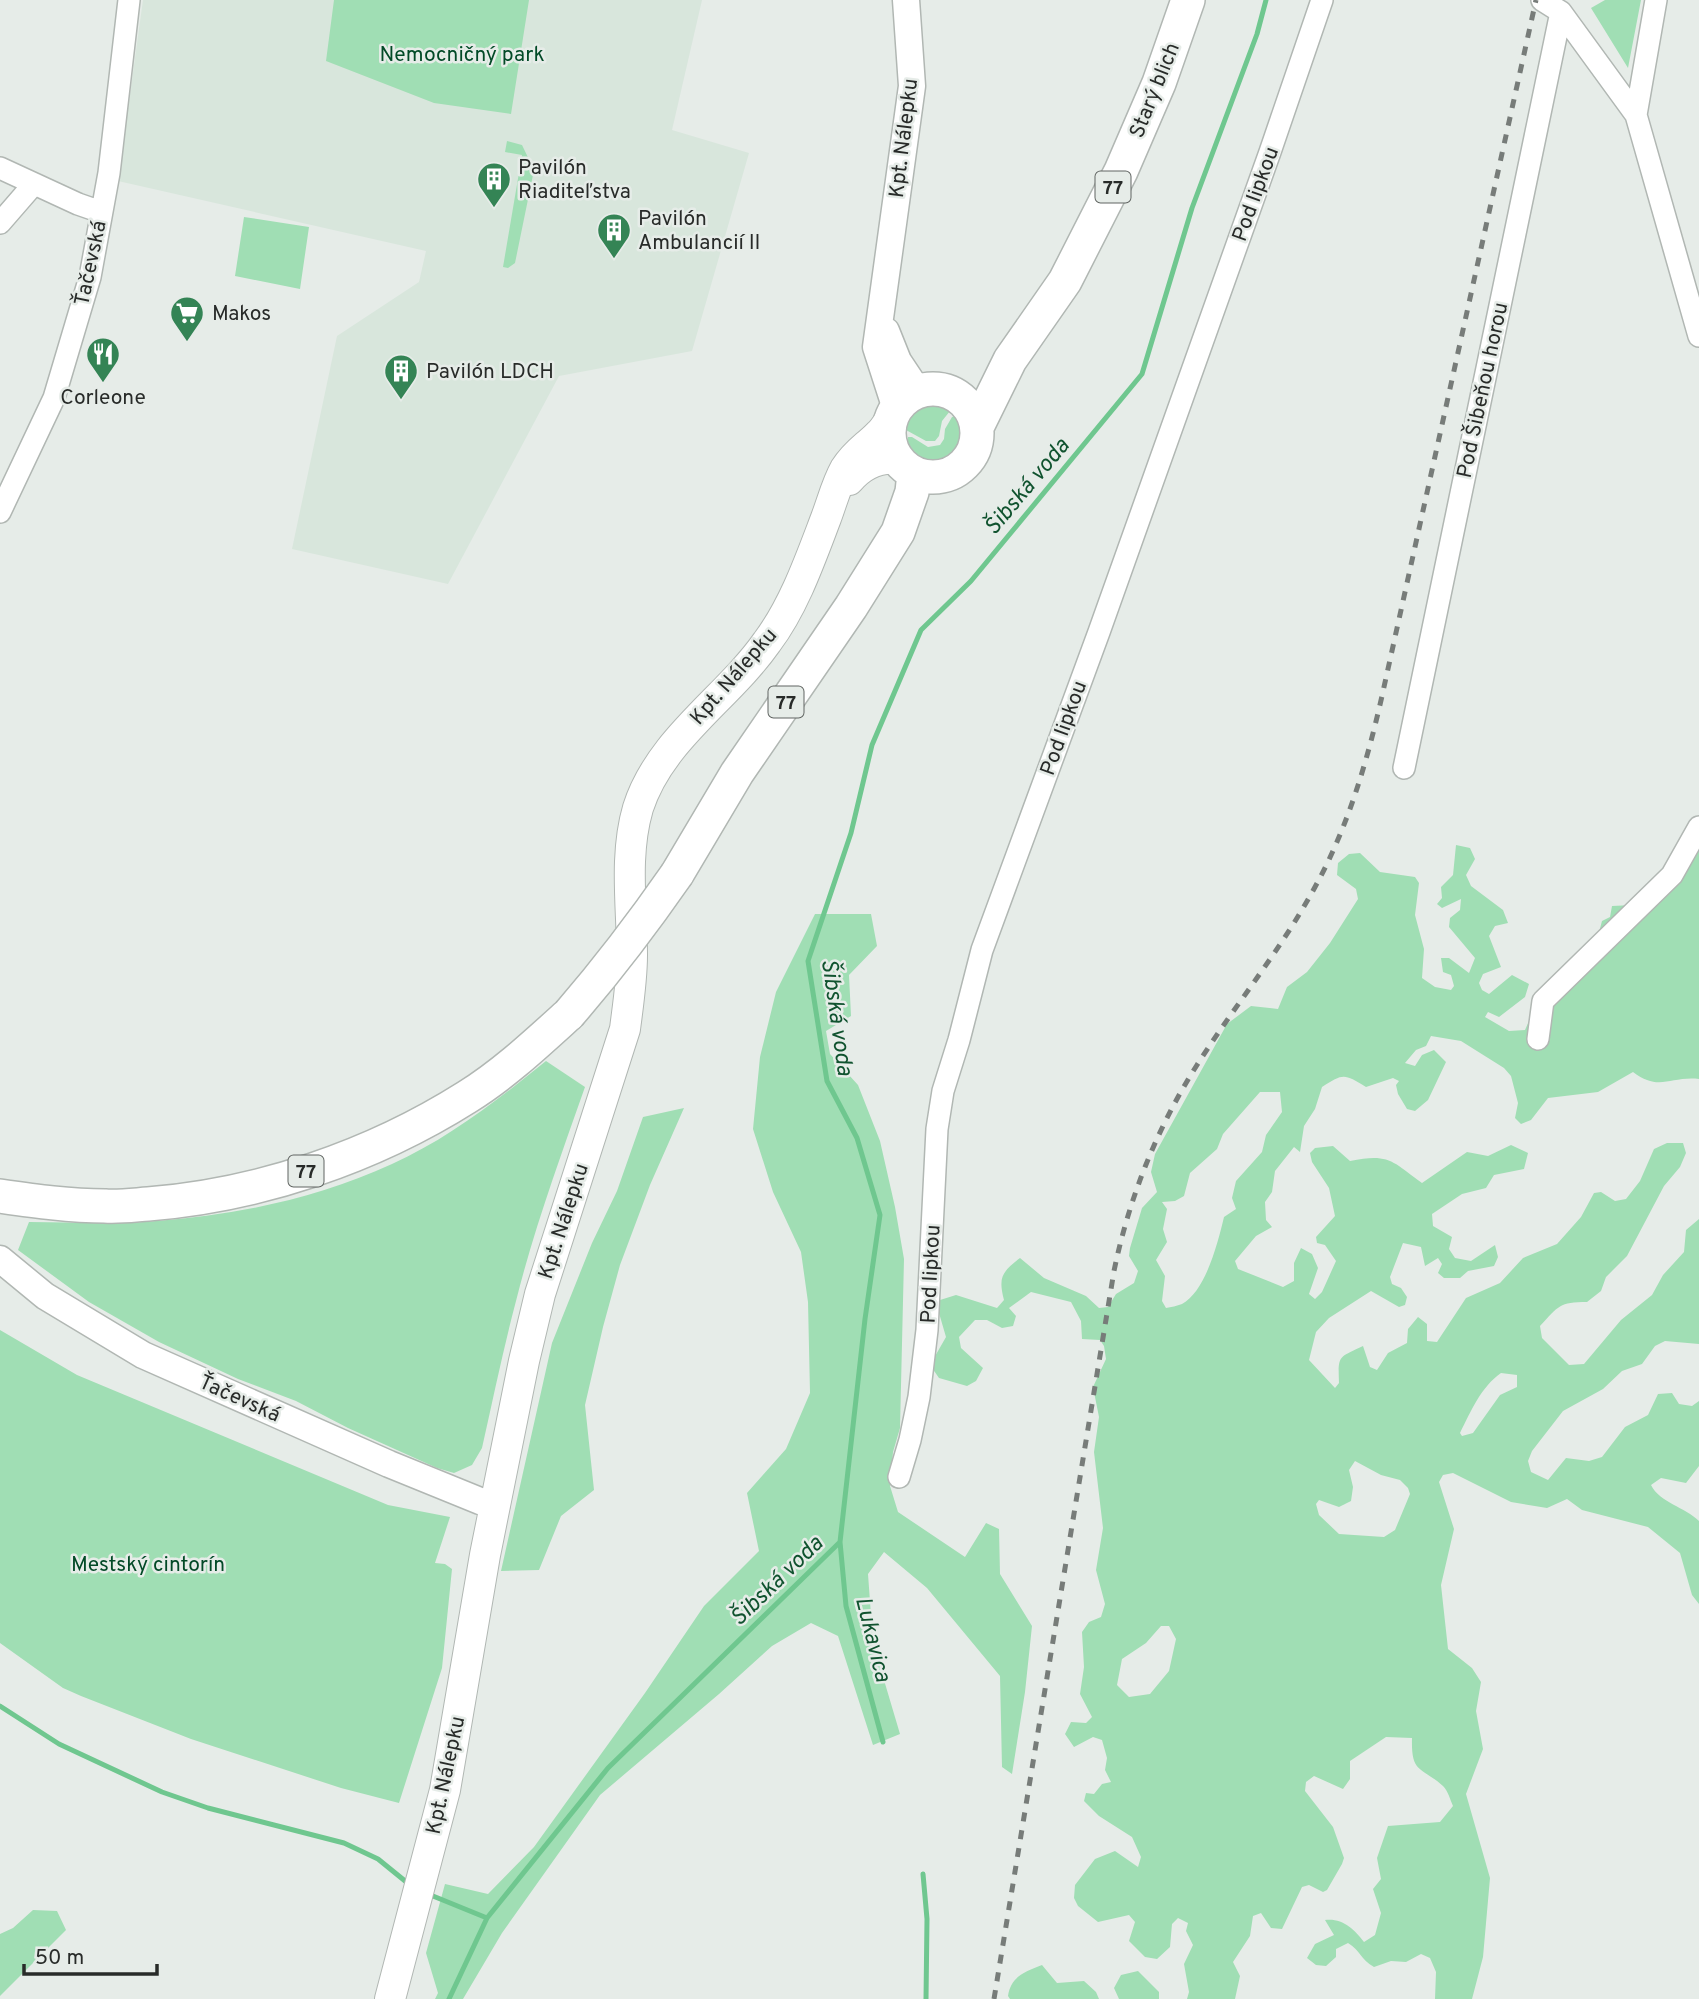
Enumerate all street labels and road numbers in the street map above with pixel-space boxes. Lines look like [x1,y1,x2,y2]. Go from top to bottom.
street label: Starý blich [1124,39,1187,142]
street label: Kpt. Nálepku [884,77,925,199]
street label: Pod lipkou [1227,143,1286,246]
road number: 77 [1096,172,1130,202]
street label: Ťačevská [68,218,114,308]
street label: Pod Šibeňou horou [1451,300,1515,481]
street label: Kpt. Nálepku [685,623,784,731]
street label: Pod lipkou [1035,677,1094,780]
road number: 77 [768,687,804,718]
road number: 77 [288,1156,324,1186]
street label: Kpt. Nálepku [533,1160,596,1283]
street label: Pod lipkou [915,1224,948,1324]
street label: Ťačevská [194,1369,285,1429]
street label: Kpt. Nálepku [421,1714,472,1837]

